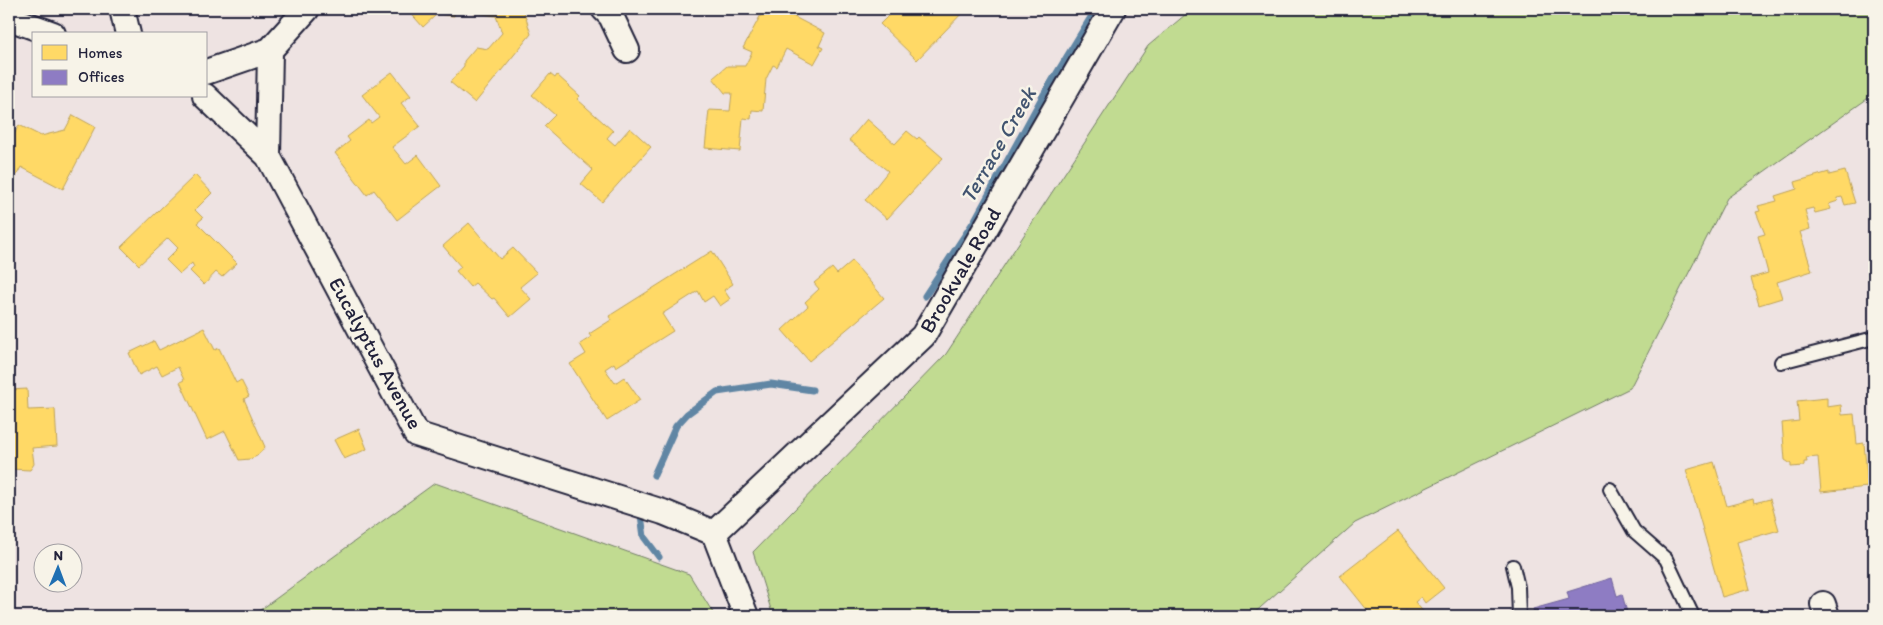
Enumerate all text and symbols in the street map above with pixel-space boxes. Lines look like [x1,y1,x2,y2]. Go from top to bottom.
legend [32,32,208,98]
text: Homes [78,44,123,62]
text: Offices [78,68,125,86]
water label: Terrace Creek [954,81,1043,208]
street label: Brookvale Road [914,203,1006,337]
street label: Eucalyptus Avenue [324,273,428,433]
north arrow [32,542,82,592]
text: N [53,547,63,564]

